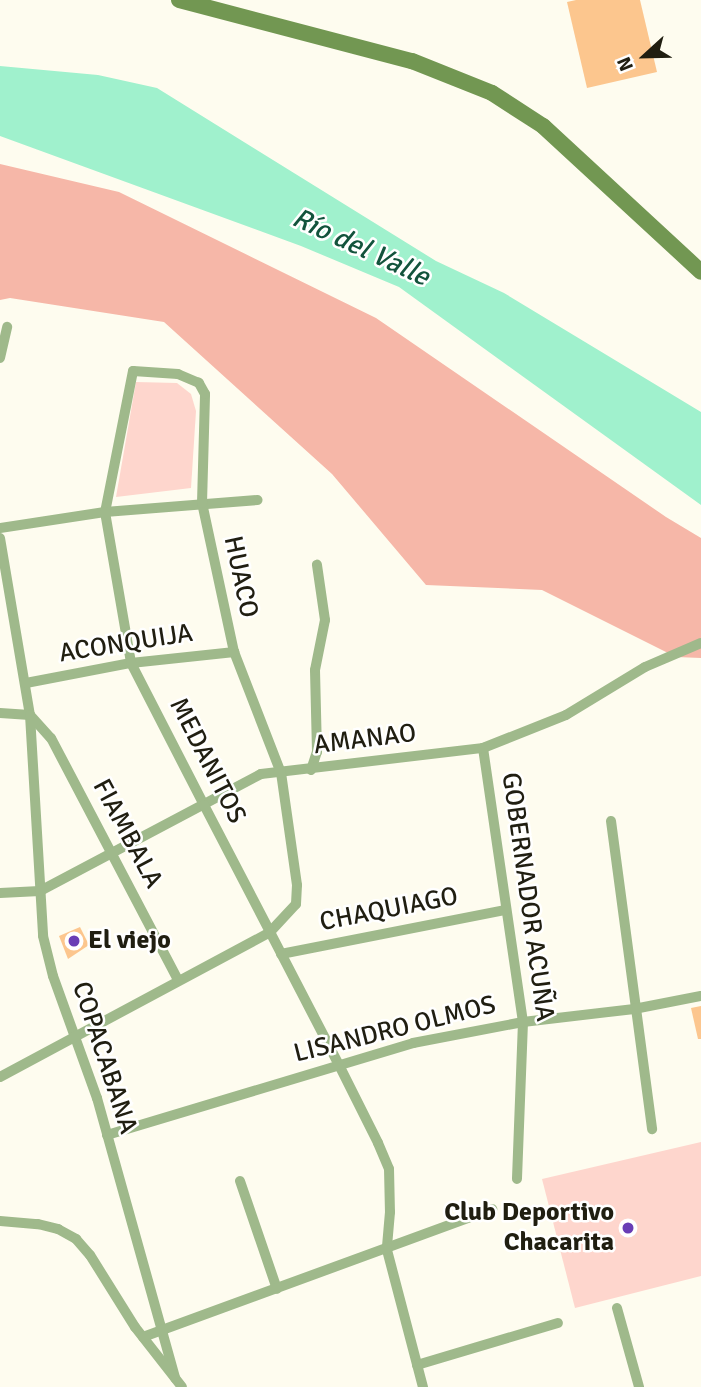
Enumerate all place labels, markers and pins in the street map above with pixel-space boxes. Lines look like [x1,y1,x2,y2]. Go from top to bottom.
place label: El viejo [88,925,171,957]
marker: El viejo [66,933,82,949]
place label: Club Deportivo Chacarita [444,1197,614,1258]
marker: Club Deportivo Chacarita [620,1220,636,1236]

